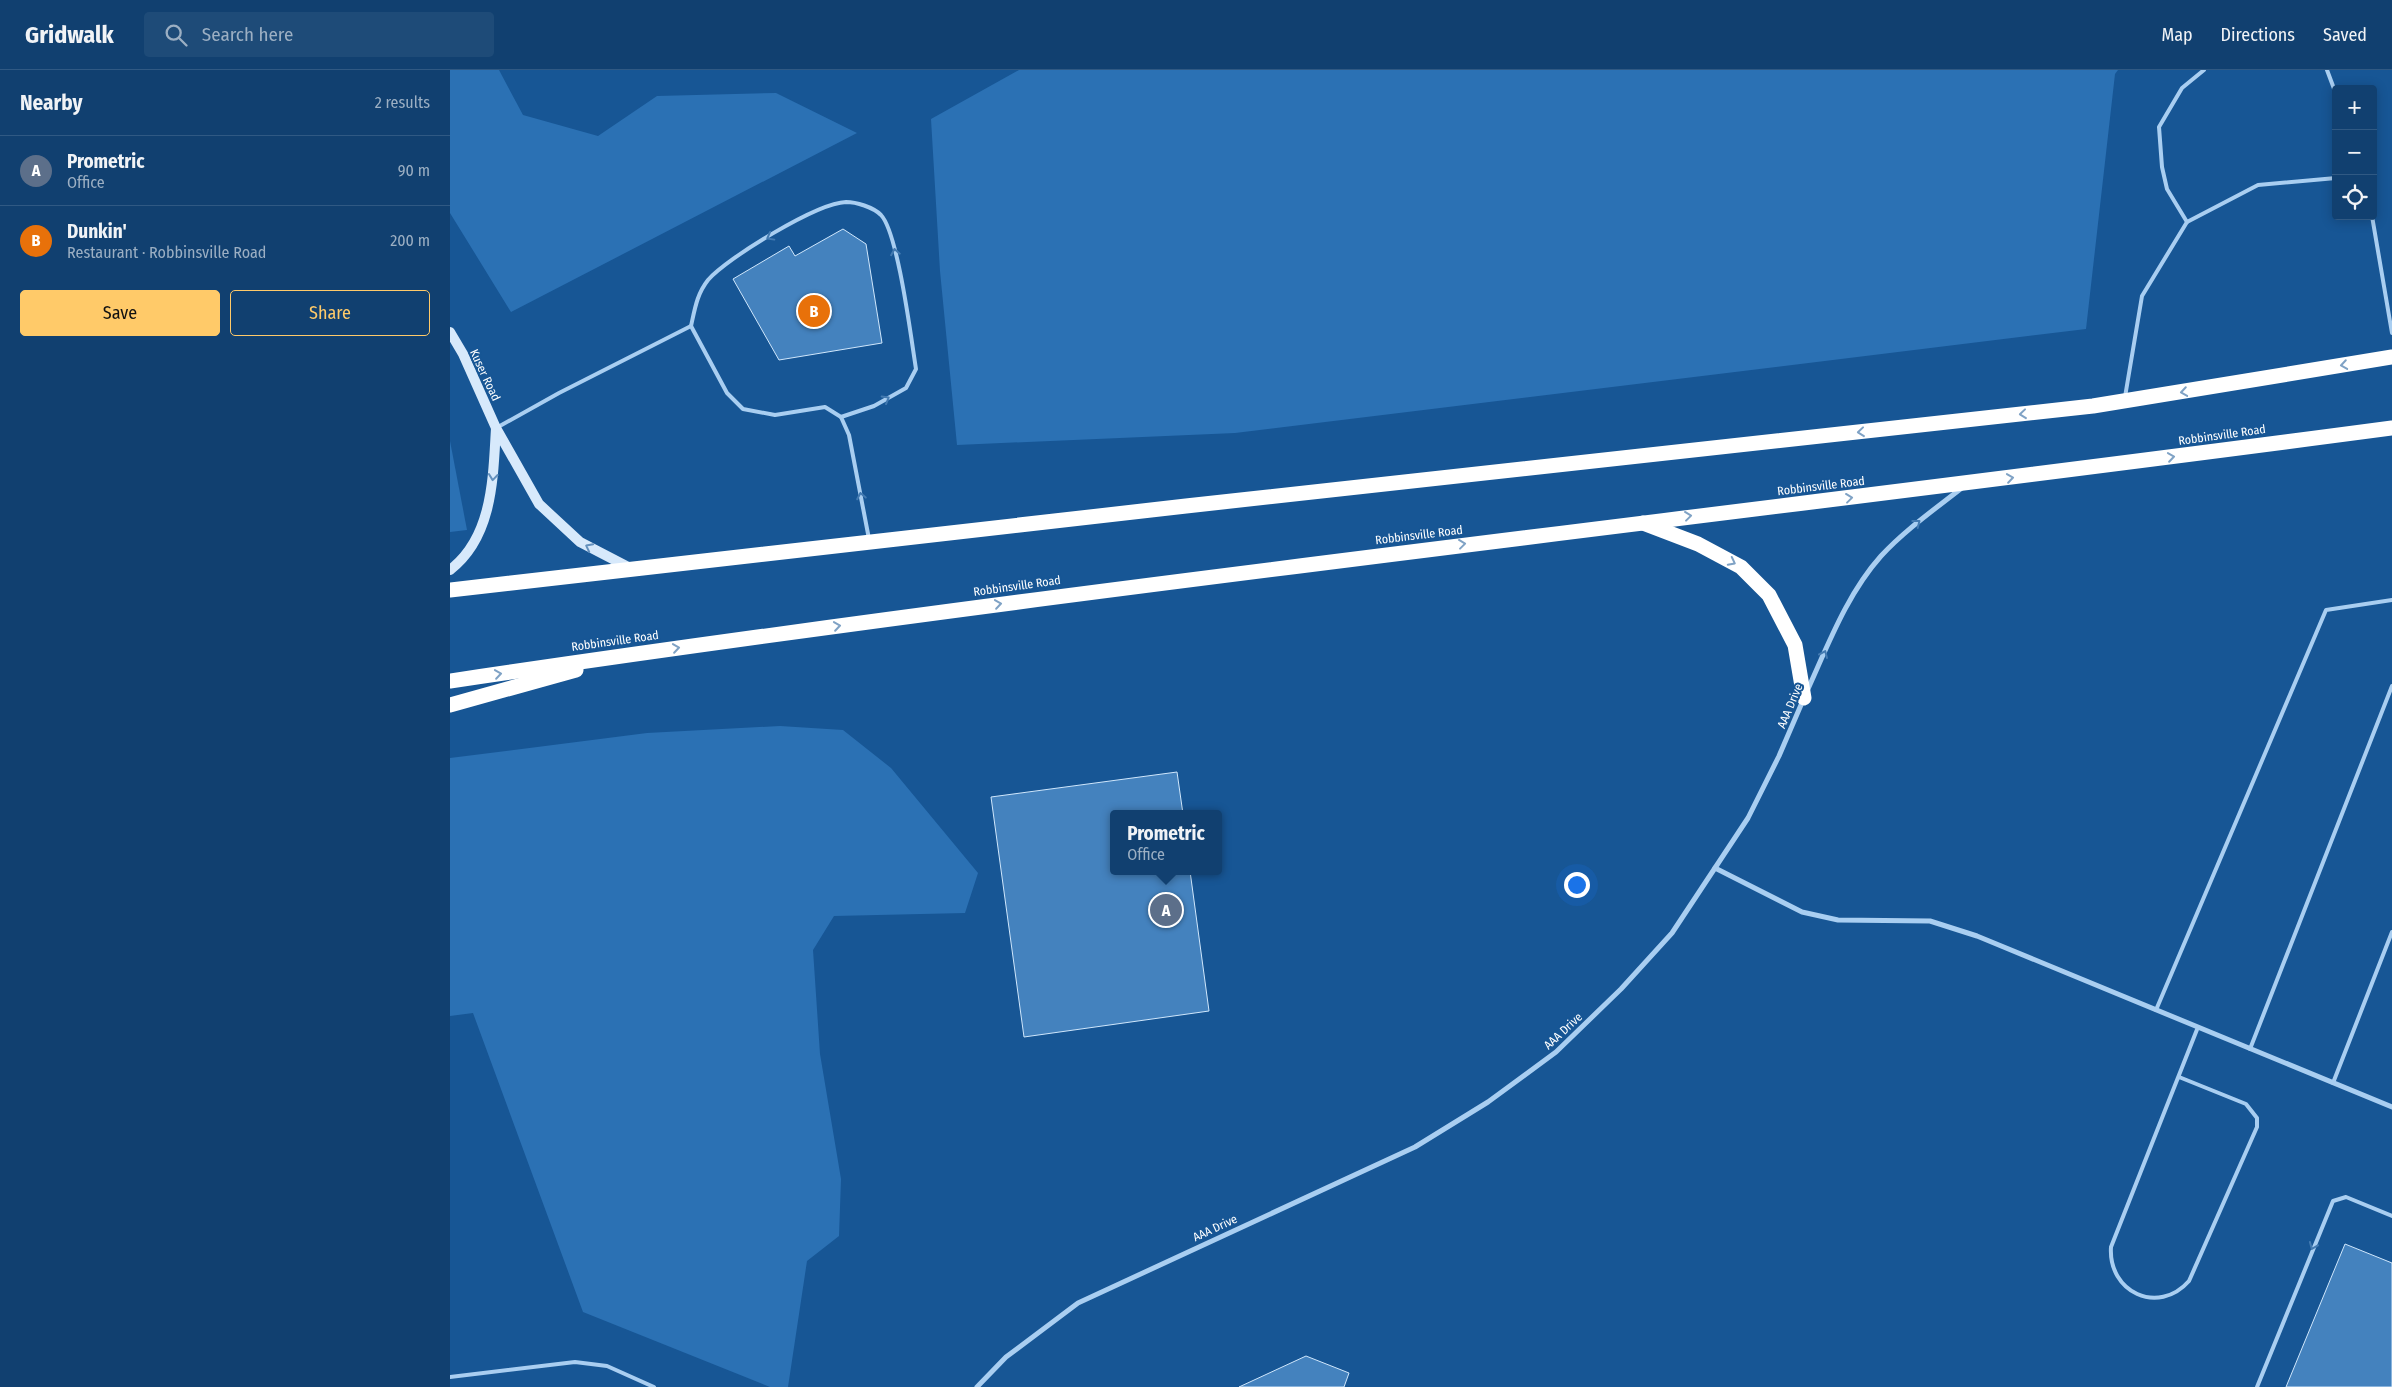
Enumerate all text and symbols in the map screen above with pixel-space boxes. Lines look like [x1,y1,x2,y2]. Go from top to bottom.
search box [144,12,494,57]
text: Gridwalk [25,21,114,49]
icon: search [162,21,190,49]
text: Search here [202,23,293,46]
text: Map [2161,24,2193,46]
text: Directions [2221,24,2295,46]
text: Saved [2323,24,2367,46]
map controls [2332,85,2377,220]
button: + [2332,85,2377,130]
text: Nearby [20,90,82,116]
text: 2 results [375,93,430,112]
button: − [2332,130,2377,175]
text: Prometric [67,150,145,173]
text: A [32,161,40,180]
text: 90 m [398,161,430,180]
text: Office [67,173,105,192]
button: locate [2332,175,2377,220]
text: Dunkin' [67,220,127,243]
text: B [32,231,40,250]
text: 200 m [390,231,430,250]
one-way arrow [766,231,775,241]
text: Restaurant · Robbinsville Road [67,243,266,262]
one-way arrow [891,248,901,257]
button: Save [20,290,220,336]
button: Share [230,290,430,336]
pin: B [798,292,830,330]
street label: Kuser Road [467,347,503,403]
one-way arrow [2340,360,2348,370]
one-way arrow [2179,386,2188,396]
one-way arrow [881,395,890,405]
one-way arrow [2018,408,2026,419]
street label: Robbinsville Road [2177,422,2267,448]
one-way arrow [1857,426,1865,437]
one-way arrow [2168,452,2176,463]
one-way arrow [487,473,498,481]
street label: Robbinsville Road [1776,474,1866,498]
one-way arrow [2006,474,2015,484]
one-way arrow [857,491,867,500]
one-way arrow [1845,493,1853,504]
one-way arrow [1684,511,1692,522]
one-way arrow [1911,521,1920,529]
street label: Robbinsville Road [1374,523,1464,547]
one-way arrow [1458,539,1466,550]
one-way arrow [585,543,594,553]
one-way arrow [1727,556,1736,566]
street label: Robbinsville Road [972,573,1062,599]
one-way arrow [995,599,1003,610]
one-way arrow [833,621,842,631]
street label: Robbinsville Road [570,628,660,654]
one-way arrow [672,643,681,653]
one-way arrow [1817,650,1828,659]
one-way arrow [494,669,503,679]
street label: AAA Drive [1774,681,1806,730]
popup [1110,810,1222,875]
text: Prometric [1127,822,1205,845]
text: Office [1127,845,1165,864]
your location [1564,872,1590,898]
pin: A [1150,891,1182,929]
street label: AAA Drive [1541,1010,1585,1052]
street label: AAA Drive [1191,1212,1239,1244]
one-way arrow [2309,1241,2319,1249]

